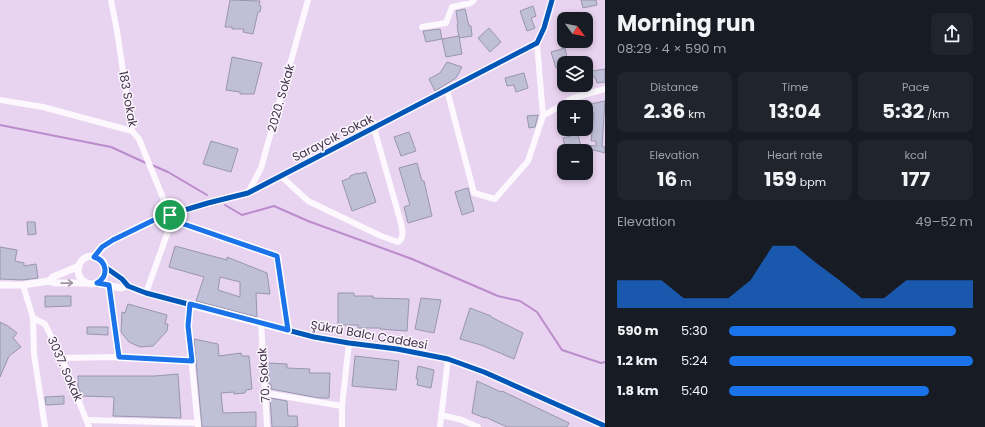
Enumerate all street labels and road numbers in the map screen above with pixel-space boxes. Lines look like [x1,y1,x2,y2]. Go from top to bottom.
street label: 2020. Sokak [263,61,299,134]
street label: 183 Sokak [115,69,142,129]
street label: Saraycık Sokak [289,109,377,165]
street label: Şükrü Balcı Caddesi [309,316,429,353]
street label: 3037. Sokak [44,334,88,405]
street label: 70. Sokak [253,346,274,403]

